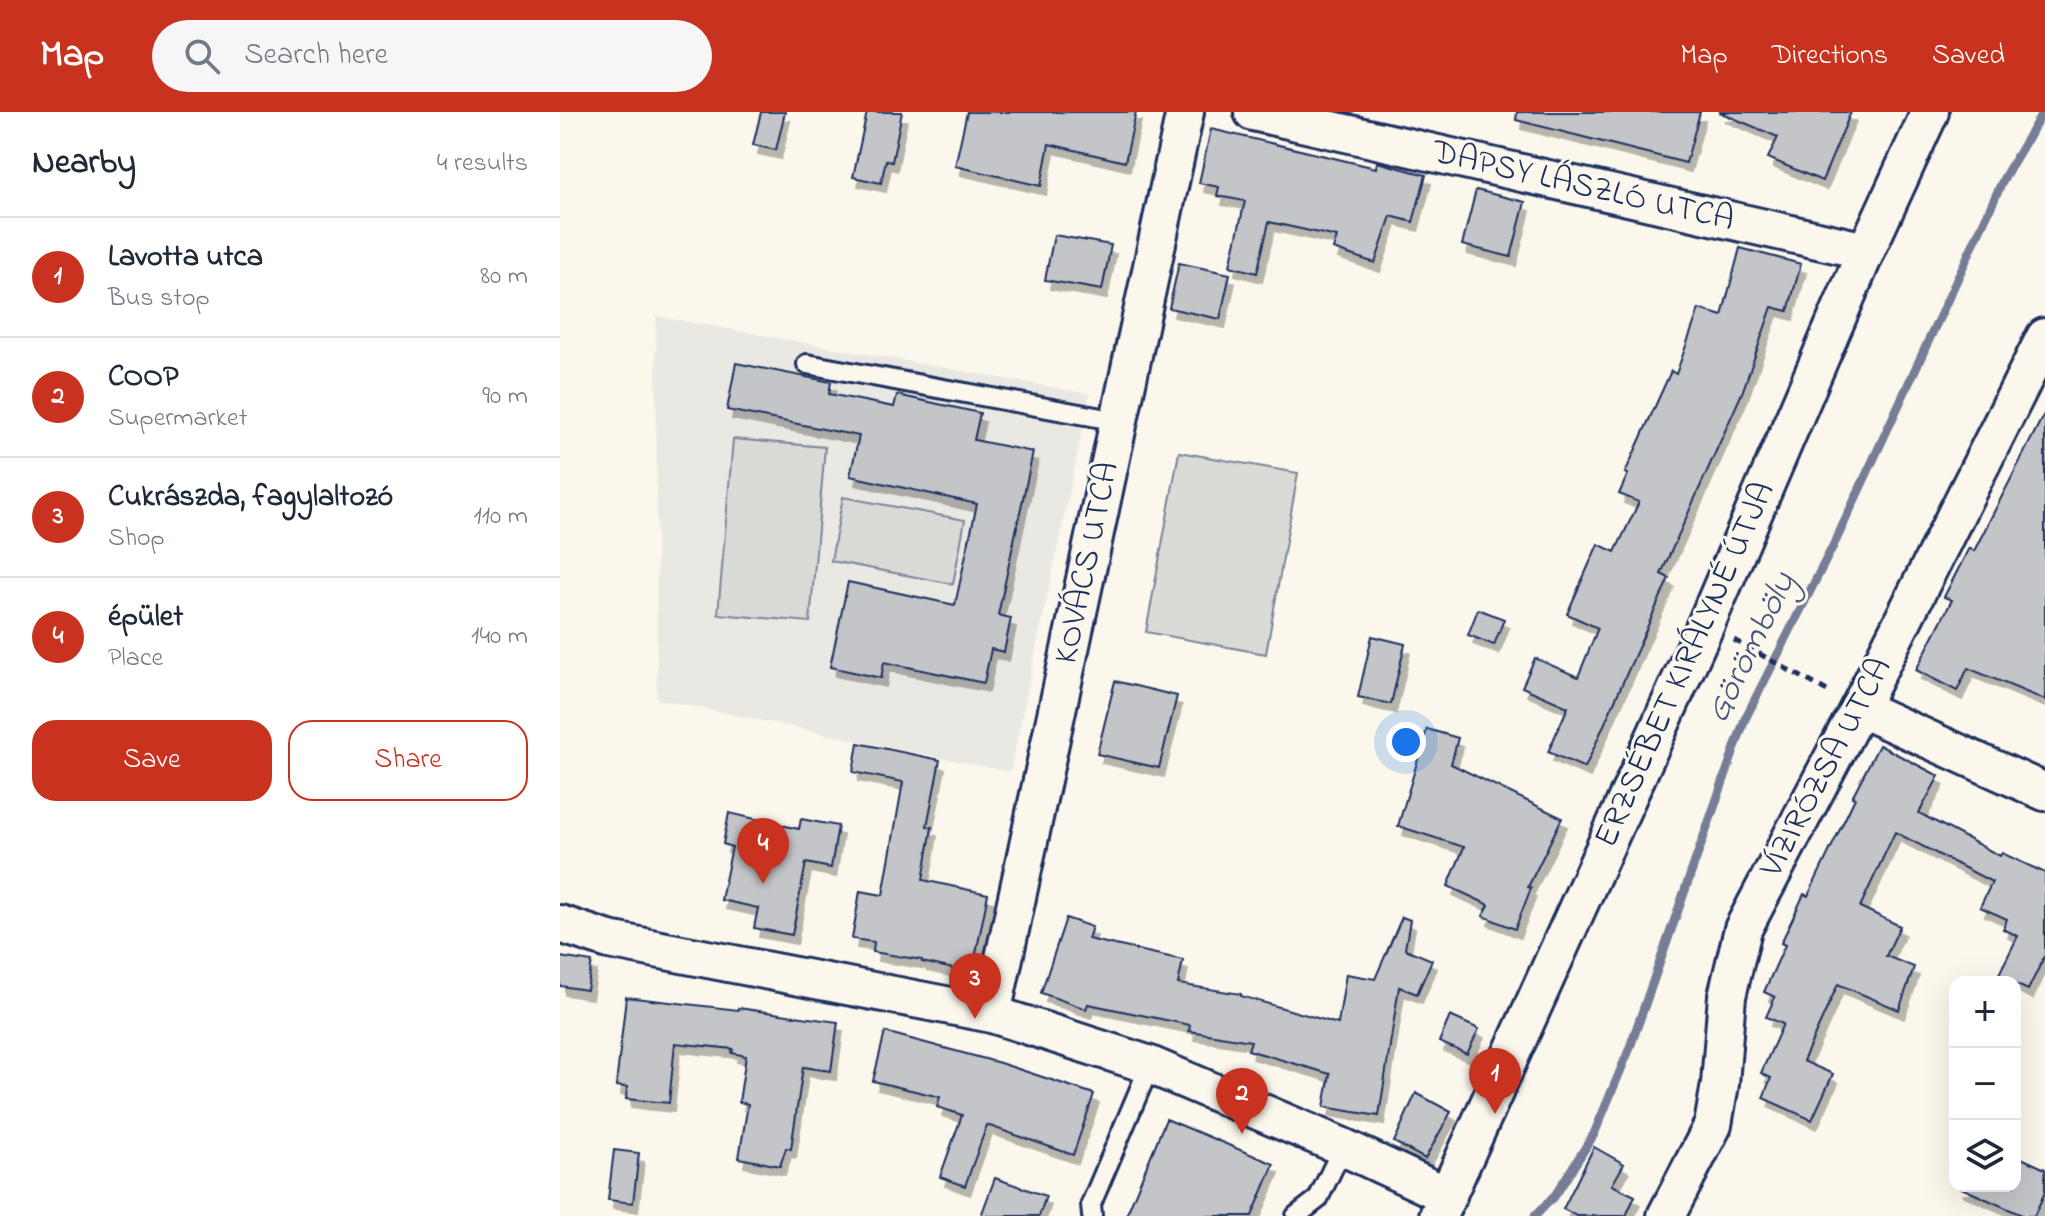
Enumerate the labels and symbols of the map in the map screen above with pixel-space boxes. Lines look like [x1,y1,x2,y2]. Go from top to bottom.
street label: DAPSY LÁSZLÓ UTCA [1426,128,1739,246]
street label: KOVÁCS UTCA [1042,457,1134,669]
street label: ERZSÉBET KIRÁLYNÉ ÚTJA [1583,474,1789,856]
water label: Görömböly [1693,563,1812,732]
street label: VÍZIRÓZSA UTCA [1748,649,1906,888]
your location [1386,722,1426,762]
pin: 4 [737,818,789,884]
pin: 3 [949,953,1001,1019]
pin: 1 [1469,1048,1521,1114]
pin: 2 [1216,1068,1268,1134]

